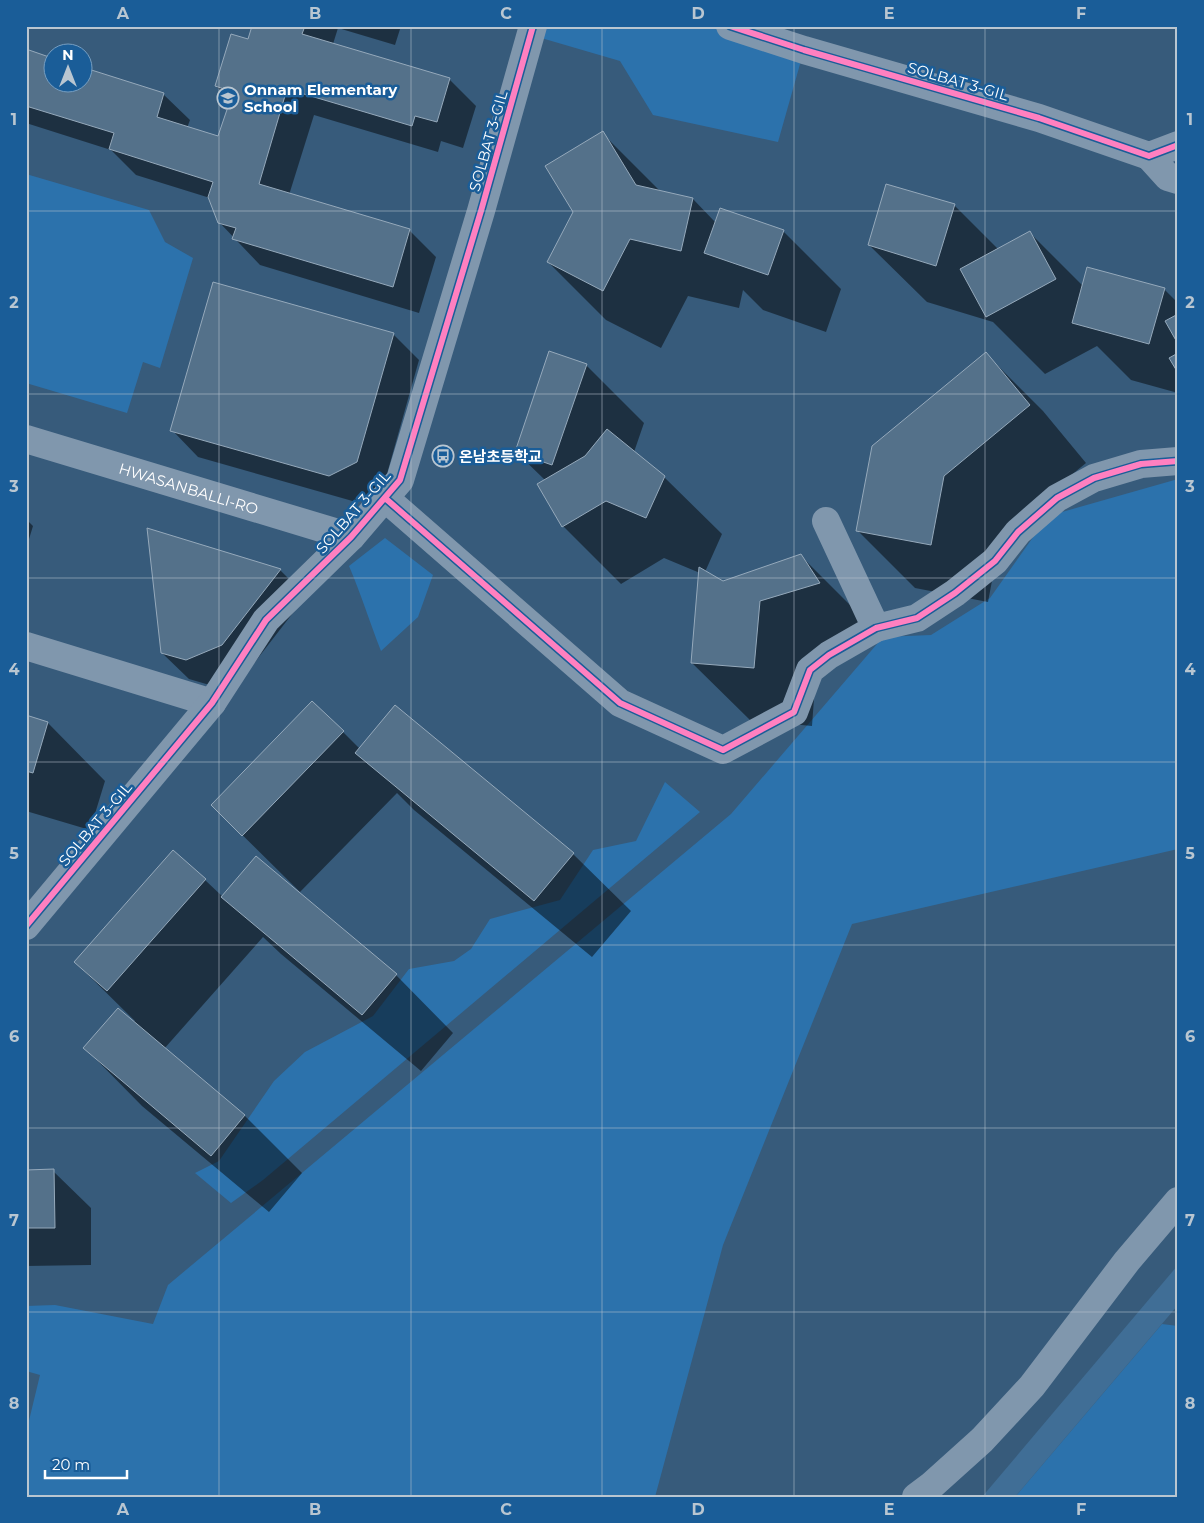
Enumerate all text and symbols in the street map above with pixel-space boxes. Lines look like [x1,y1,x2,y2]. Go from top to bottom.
text: A [116,4,130,23]
text: B [309,4,321,23]
text: C [500,4,512,23]
text: D [691,4,705,23]
text: E [884,4,894,23]
text: F [1076,4,1086,23]
north arrow [42,42,92,92]
text: N [62,46,74,64]
street label: SOLBAT 3-GIL [905,58,1011,104]
place label: Onnam Elementary School [244,80,398,116]
school or university icon: Onnam Elementary School [216,86,240,110]
street label: SOLBAT 3-GIL [465,88,511,194]
text: 1 [11,110,17,129]
text: 1 [1187,110,1193,129]
text: 2 [9,293,19,312]
text: 2 [1185,293,1195,312]
bus stop icon: 온남초등학교 [431,444,455,468]
place label: 온남초등학교 [459,447,542,466]
street label: HWASANBALLI-RO [117,458,261,518]
street label: SOLBAT 3-GIL [312,466,394,557]
text: 3 [8,477,19,496]
text: 3 [1184,477,1195,496]
text: 4 [8,660,20,679]
text: 4 [1184,660,1196,679]
street label: SOLBAT 3-GIL [54,778,136,870]
text: 5 [9,844,19,863]
text: 5 [1185,844,1195,863]
text: 6 [9,1027,19,1046]
text: 6 [1185,1027,1195,1046]
text: 7 [9,1211,19,1230]
text: 7 [1185,1211,1195,1230]
text: 8 [9,1394,19,1413]
text: 8 [1185,1394,1195,1413]
scale bar [45,1448,128,1480]
text: 20 m [52,1455,90,1474]
text: A [116,1500,130,1519]
text: B [309,1500,321,1519]
text: C [500,1500,512,1519]
text: D [691,1500,705,1519]
text: E [884,1500,894,1519]
text: F [1076,1500,1086,1519]

